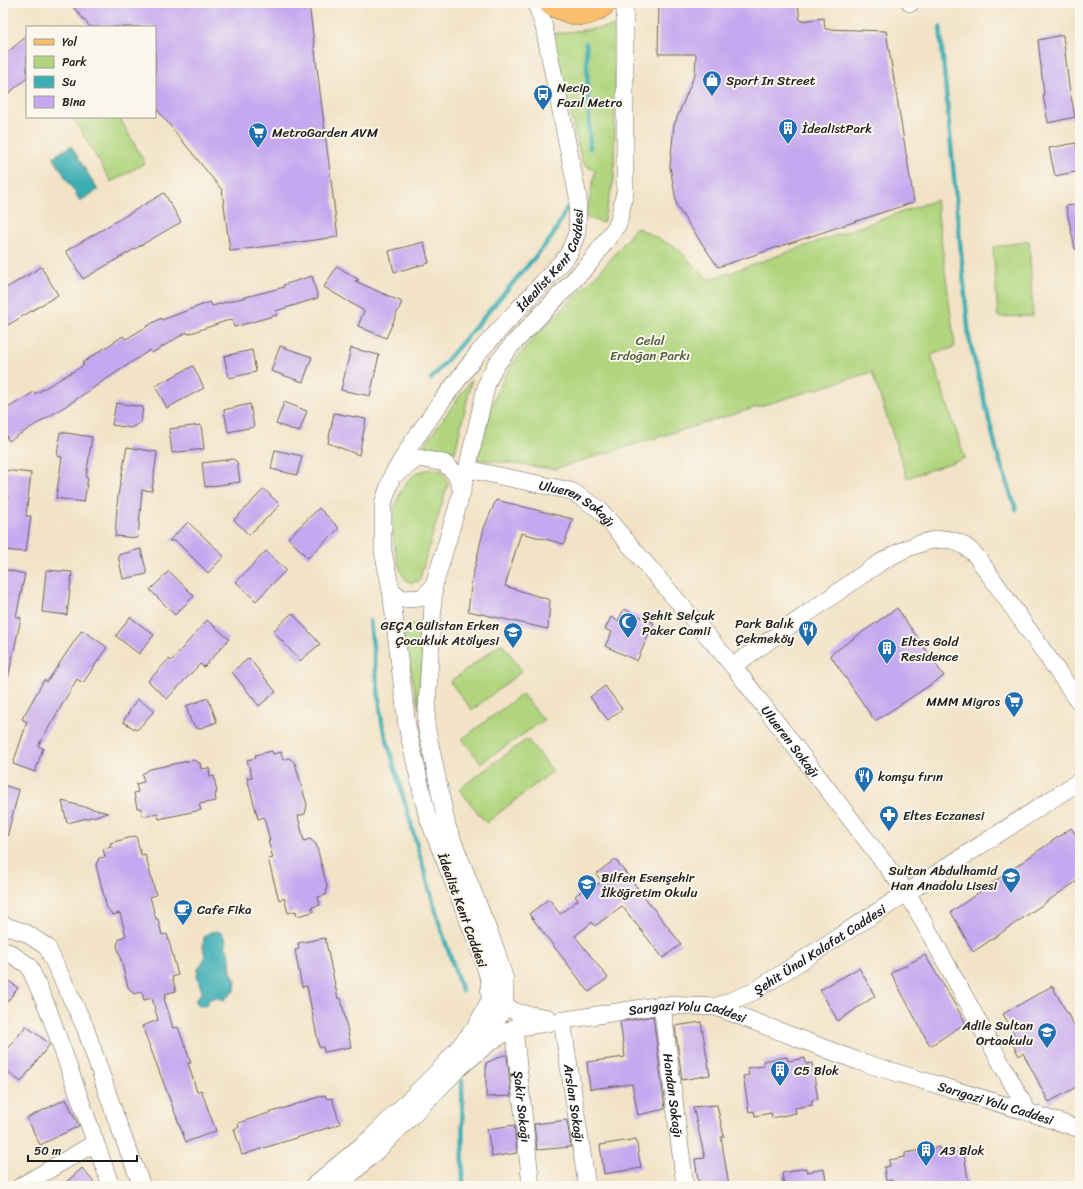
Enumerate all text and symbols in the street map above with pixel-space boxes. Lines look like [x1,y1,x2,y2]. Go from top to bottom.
legend [26,26,156,118]
text: Yol [62,31,77,53]
text: Park [62,51,87,73]
shop icon: Sport In Street [701,69,723,97]
place label: Sport In Street [726,69,816,92]
text: Su [62,71,77,93]
place label: Necip Fazıl Metro [557,76,623,114]
bus stop icon: Necip Fazıl Metro [532,83,554,111]
text: Bina [62,91,86,113]
building icon: İdealistPark [777,117,799,145]
place label: İdealistPark [801,117,872,140]
supermarket icon: MetroGarden AVM [247,121,269,149]
place label: MetroGarden AVM [272,121,378,144]
street label: İdealist Kent Caddesi [510,208,590,318]
park label: Celal Erdoğan Parkı [610,329,690,367]
street label: Ulueren Sokağı [537,474,621,533]
place label: Şehit Selçuk Paker Camii [642,604,715,642]
mosque icon: Şehit Selçuk Paker Camii [617,611,639,639]
place label: Park Balık Çekmeköy [735,612,794,650]
place label: GEÇA Gülistan Erken Çocukluk Atölyesi [381,614,499,652]
restaurant icon: Park Balık Çekmeköy [797,619,819,647]
school or university icon: GEÇA Gülistan Erken Çocukluk Atölyesi [502,621,524,649]
place label: Eltes Gold Residence [901,630,959,668]
building icon: Eltes Gold Residence [876,637,898,665]
place label: MMM Migros [926,690,1001,713]
supermarket icon: MMM Migros [1003,690,1025,718]
street label: Ulueren Sokağı [755,700,826,783]
restaurant icon: komşu fırın [853,765,875,793]
place label: komşu fırın [878,765,943,788]
pharmacy icon: Eltes Eczanesi [878,804,900,832]
place label: Eltes Eczanesi [903,804,985,827]
street label: İdealist Kent Caddesi [431,849,494,971]
place label: Sultan Abdulhamid Han Anadolu Lisesi [889,859,998,897]
place label: Bilfen Esenşehir İlköğretim Okulu [600,866,698,904]
school or university icon: Sultan Abdulhamid Han Anadolu Lisesi [1000,866,1022,894]
school or university icon: Bilfen Esenşehir İlköğretim Okulu [576,873,598,901]
cafe icon: Cafe Fika [172,898,194,926]
place label: Cafe Fika [197,898,252,921]
street label: Şehit Ünal Kalafat Caddesi [749,898,891,1001]
street label: Sarıgazi Yolu Caddesi [627,994,750,1030]
place label: Adile Sultan Ortaokulu [961,1014,1033,1052]
school or university icon: Adile Sultan Ortaokulu [1036,1021,1058,1049]
street label: Handan Sokağı [656,1052,690,1139]
building icon: C5 Blok [769,1059,791,1087]
place label: C5 Blok [794,1059,839,1082]
street label: Arslan Sokağı [557,1061,591,1144]
street label: Şakir Sokağı [507,1069,537,1144]
street label: Sarıgazi Yolu Caddesi [935,1075,1057,1132]
scale bar [28,1137,137,1163]
building icon: A3 Blok [915,1139,937,1167]
place label: A3 Blok [939,1139,985,1162]
text: 50 m [34,1140,61,1162]

